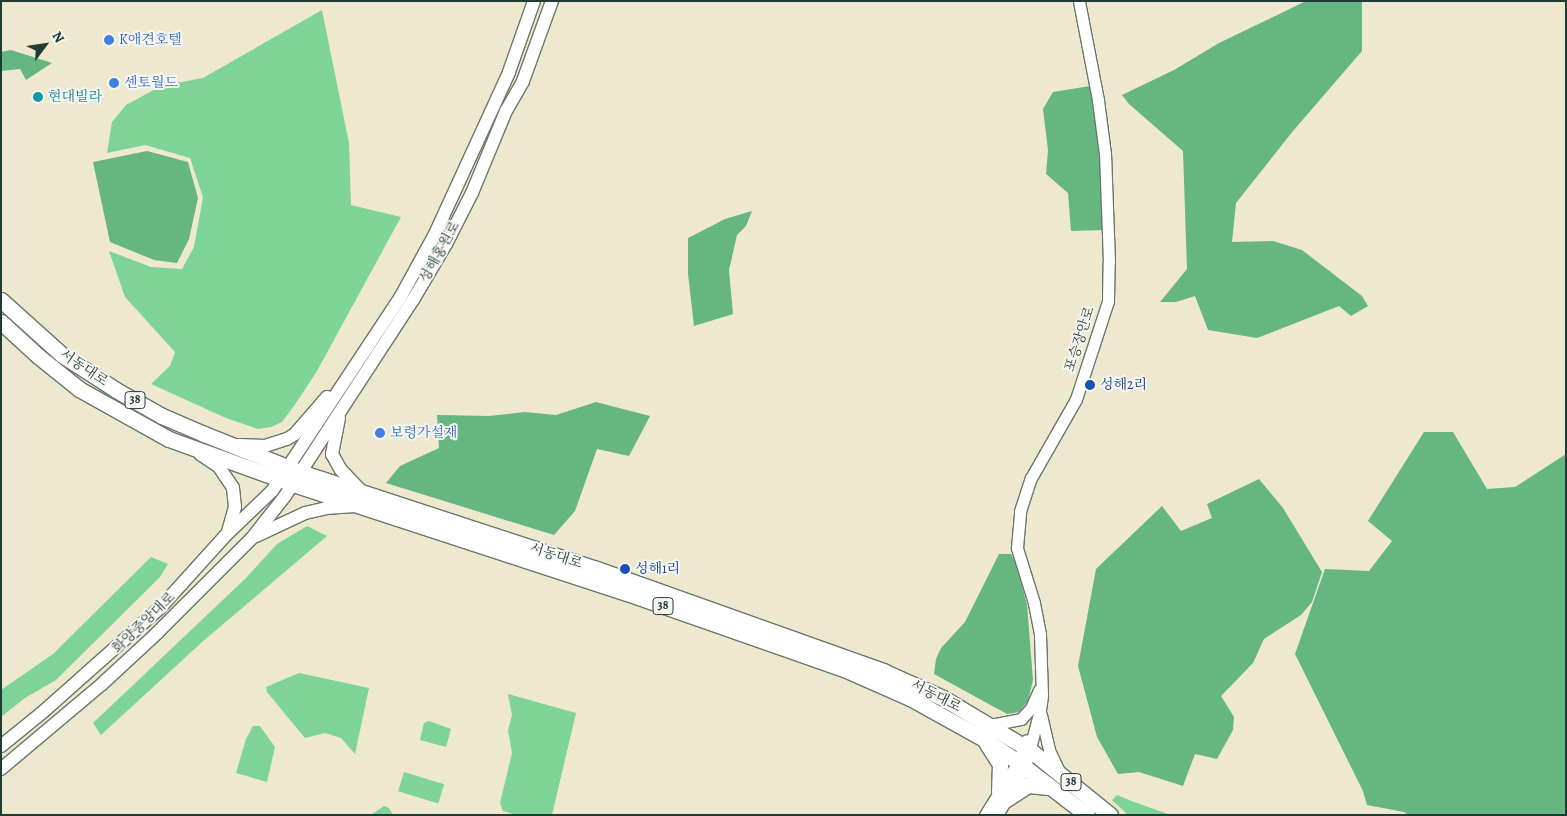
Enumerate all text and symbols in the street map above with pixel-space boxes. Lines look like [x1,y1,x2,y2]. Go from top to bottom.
north arrow [20,20,70,70]
text: N [48,28,69,46]
place label: K애견호텔 [119,32,182,48]
marker: K애견호텔 [103,34,115,46]
place label: 센토월드 [124,75,178,91]
marker: 센토월드 [108,77,120,89]
place label: 현대빌라 [48,89,102,105]
marker: 현대빌라 [32,91,44,103]
street label: 성해홍원로 [416,218,464,286]
street label: 포승장안로 [1062,304,1098,374]
street label: 서동대로 [57,346,111,390]
place label: 성해2리 [1100,377,1147,393]
marker: 성해2리 [1084,379,1096,391]
road number: 38 [124,390,146,410]
place label: 보령가설재 [390,425,458,441]
marker: 보령가설재 [374,427,386,439]
street label: 서동대로 [528,540,584,572]
place label: 성해1리 [635,561,680,577]
marker: 성해1리 [619,563,631,575]
street label: 화양중앙대로 [109,589,179,657]
road number: 38 [652,596,674,616]
street label: 서동대로 [908,676,964,716]
road number: 38 [1060,772,1082,792]

